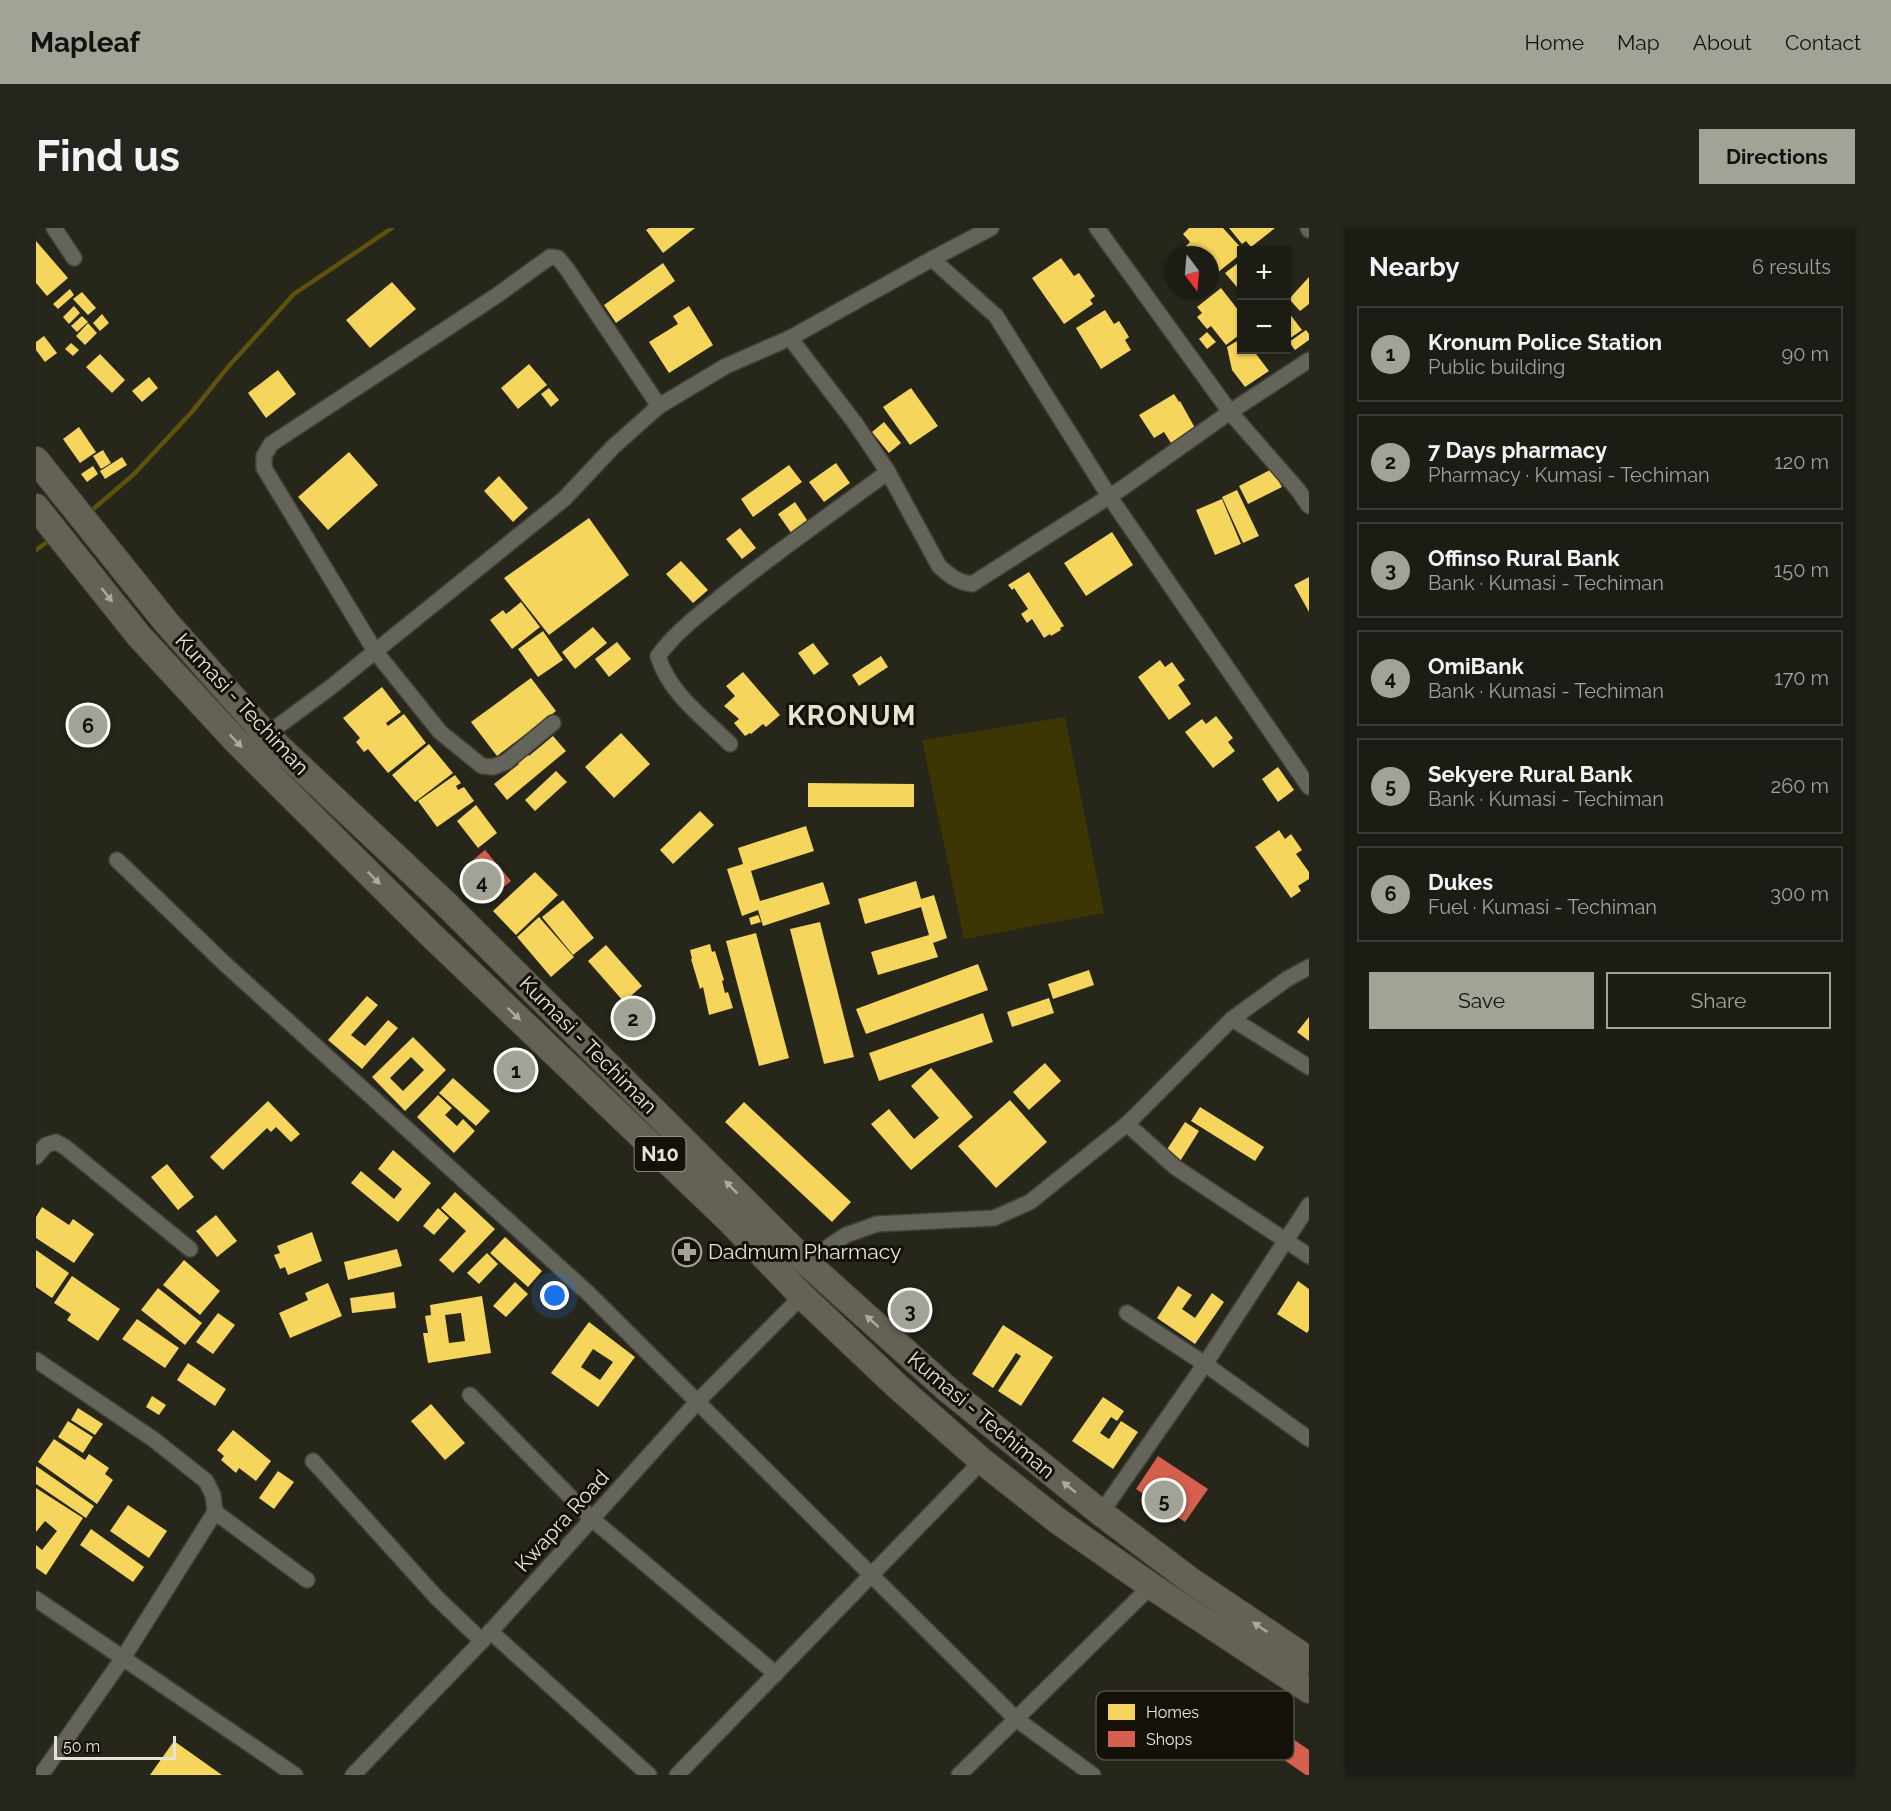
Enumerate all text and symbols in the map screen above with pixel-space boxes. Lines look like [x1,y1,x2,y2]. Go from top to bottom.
text: Mapleaf [30,26,140,59]
text: Home [1525,30,1584,55]
text: Map [1617,30,1660,55]
text: About [1693,30,1752,55]
text: Contact [1785,30,1861,55]
button: Directions [1699,129,1855,184]
text: Find us [36,132,180,181]
north arrow [1165,246,1219,300]
map controls [1237,246,1291,354]
button: + [1237,246,1291,300]
text: Nearby [1369,252,1459,282]
text: 6 results [1752,255,1831,279]
button: − [1237,300,1291,354]
text: Kronum Police Station [1428,329,1662,355]
text: 1 [1386,342,1395,366]
text: 90 m [1782,342,1829,366]
text: Public building [1428,355,1565,379]
text: 7 Days pharmacy [1428,437,1607,463]
text: 2 [1385,450,1396,474]
text: 120 m [1774,450,1829,474]
text: Pharmacy · Kumasi - Techiman [1428,463,1710,487]
text: Offinso Rural Bank [1428,545,1620,571]
text: 3 [1385,558,1396,582]
text: 150 m [1774,558,1829,582]
text: Bank · Kumasi - Techiman [1428,571,1664,595]
one-way arrow [100,587,113,603]
street label: Kumasi - Techiman [170,628,314,780]
text: OmiBank [1428,653,1524,679]
text: 4 [1385,666,1396,690]
text: 170 m [1774,666,1829,690]
text: Bank · Kumasi - Techiman [1428,679,1664,703]
district label: KRONUM [787,700,917,731]
pin: 6 [68,702,108,748]
one-way arrow [229,734,243,749]
text: Sekyere Rural Bank [1428,761,1633,787]
text: 5 [1385,774,1396,798]
text: 260 m [1771,774,1829,798]
text: Bank · Kumasi - Techiman [1428,787,1664,811]
pin: 4 [462,858,502,904]
text: Dukes [1428,869,1493,895]
one-way arrow [367,871,381,885]
text: 6 [1384,882,1397,906]
text: 300 m [1770,882,1829,906]
text: Fuel · Kumasi - Techiman [1428,895,1657,919]
street label: Kumasi - Techiman [514,971,662,1119]
button: Save [1369,972,1594,1029]
button: Share [1606,972,1831,1029]
pin: 2 [614,996,652,1040]
one-way arrow [507,1007,521,1021]
pin: 1 [496,1048,536,1092]
road number: N10 [634,1137,686,1171]
one-way arrow [724,1180,738,1194]
pharmacy icon: Dadmum Pharmacy [671,1236,703,1268]
place label: Dadmum Pharmacy [708,1239,901,1264]
your location [540,1281,569,1310]
pin: 3 [890,1288,930,1332]
one-way arrow [865,1315,880,1328]
street label: Kumasi - Techiman [903,1346,1060,1483]
street label: Kwapra Road [509,1465,614,1577]
pin: 5 [1144,1478,1184,1522]
one-way arrow [1061,1481,1077,1494]
one-way arrow [1253,1621,1269,1633]
legend [1096,1691,1294,1760]
text: Homes [1146,1703,1199,1722]
text: Shops [1146,1730,1192,1749]
scale bar [54,1733,176,1760]
text: 50 m [63,1737,100,1756]

